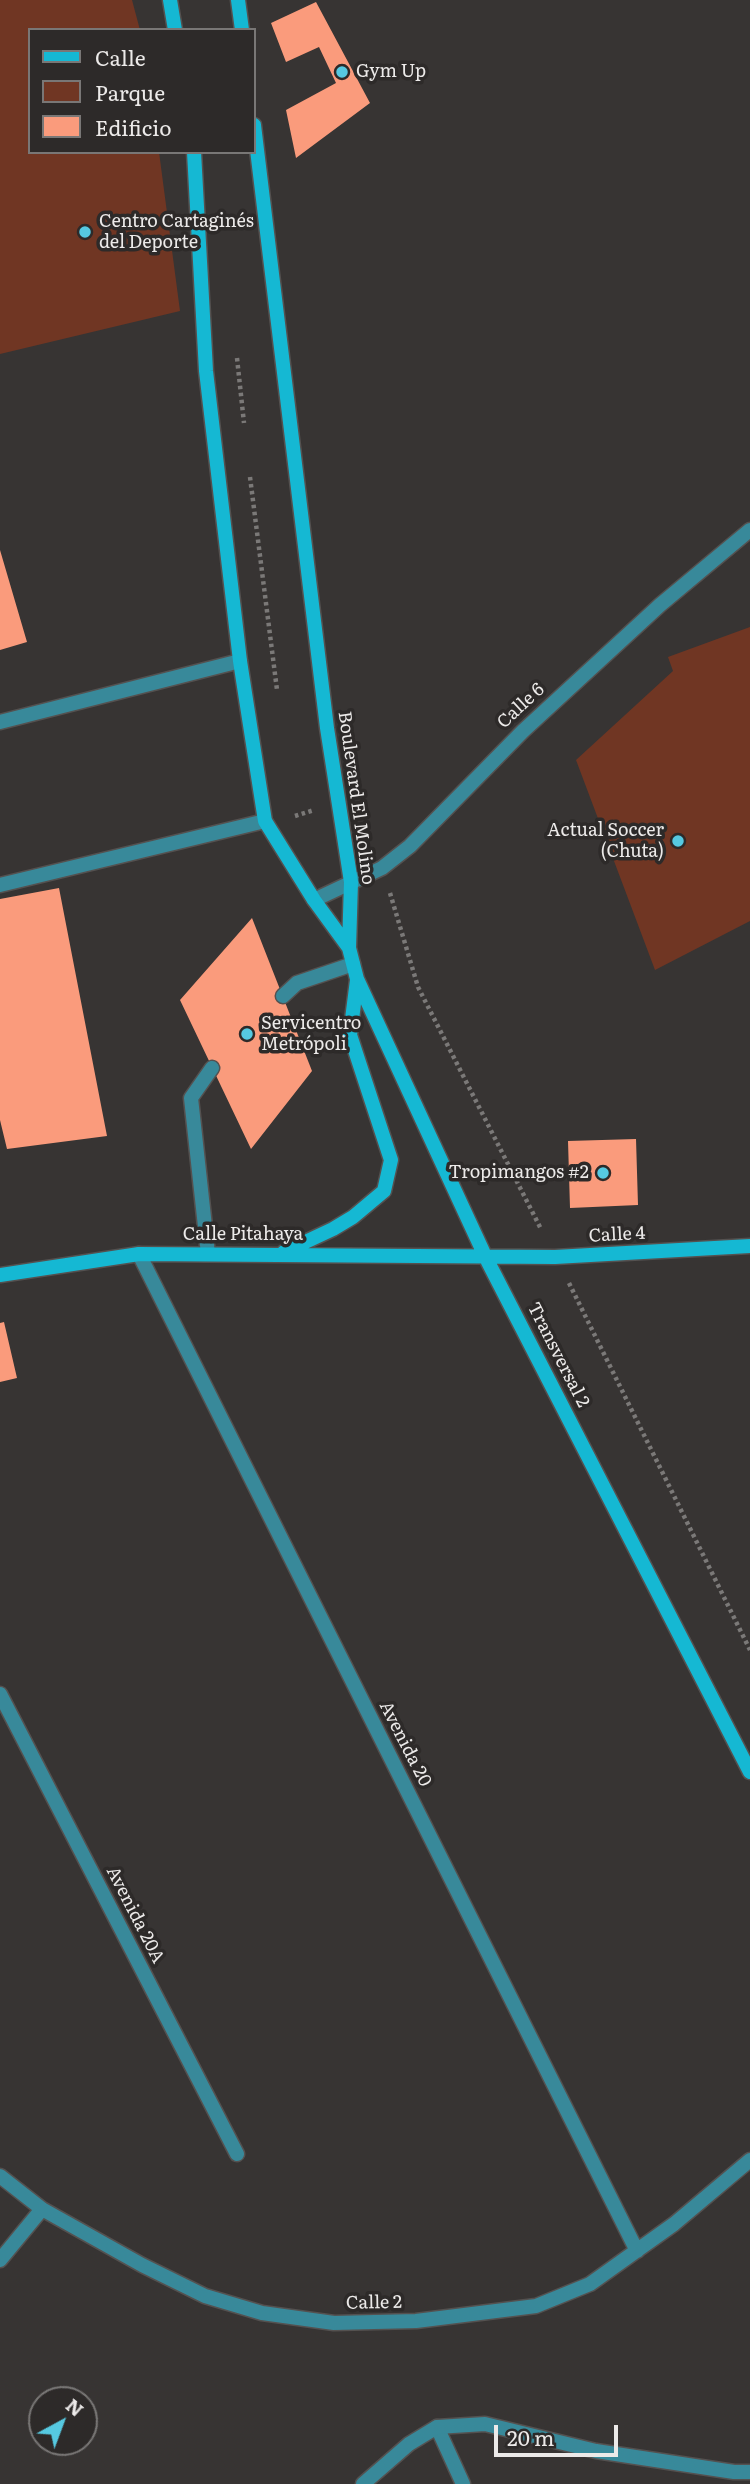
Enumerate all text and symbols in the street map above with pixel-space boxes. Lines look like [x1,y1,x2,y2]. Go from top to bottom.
legend [28,28,256,154]
text: Calle [95,41,146,72]
place label: Gym Up [356,61,426,83]
marker: Gym Up [334,64,350,80]
text: Parque [95,76,165,107]
text: Edificio [95,111,171,142]
place label: Centro Cartaginés del Deporte [99,211,254,254]
marker: Centro Cartaginés del Deporte [77,224,93,240]
street label: Calle 6 [493,679,549,733]
street label: Boulevard El Molino [333,710,379,886]
place label: Actual Soccer (Chuta) [547,820,664,862]
marker: Actual Soccer (Chuta) [670,833,686,849]
place label: Servicentro Metrópoli [261,1013,361,1056]
marker: Servicentro Metrópoli [239,1026,255,1042]
place label: Tropimangos #2 [449,1162,589,1184]
marker: Tropimangos #2 [595,1165,611,1181]
street label: Calle 4 [588,1223,646,1247]
street label: Calle Pitahaya [183,1224,303,1246]
street label: Transversal 2 [522,1299,594,1411]
street label: Avenida 20 [374,1698,436,1790]
street label: Avenida 20A [101,1863,169,1967]
street label: Calle 2 [346,2292,402,2314]
north arrow [28,2386,98,2456]
text: N [60,2391,91,2422]
scale bar [498,2410,622,2454]
text: 20 m [507,2421,554,2452]

